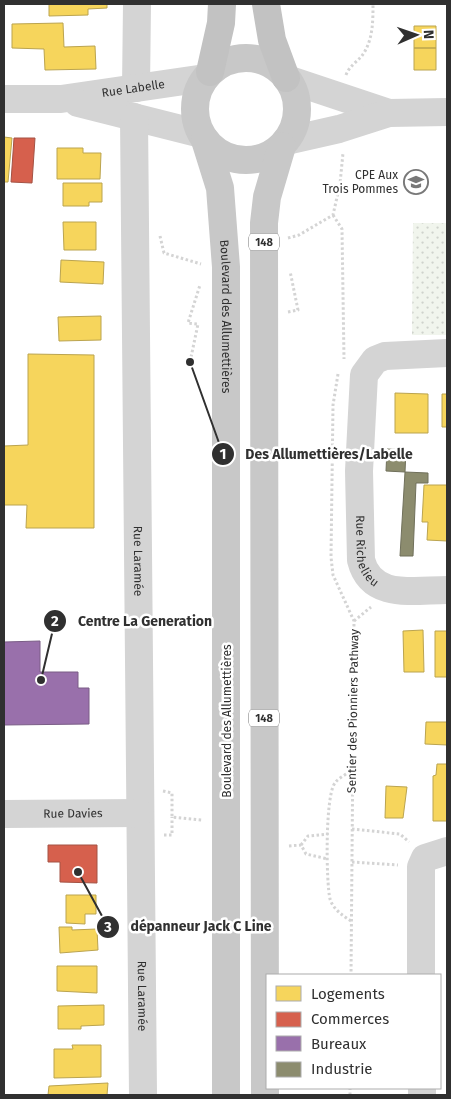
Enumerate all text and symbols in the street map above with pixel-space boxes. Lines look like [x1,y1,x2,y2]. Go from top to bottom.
north arrow [391,10,441,60]
text: N [420,30,437,40]
street label: Rue Labelle [101,77,166,100]
place label: CPE Aux Trois Pommes [322,168,398,196]
school or university icon: CPE Aux Trois Pommes [403,169,429,195]
road number: 148 [249,233,279,250]
street label: Boulevard des Allumettières [217,239,233,394]
callout: Des Allumettières/Labelle [211,439,423,468]
text: 1 [220,445,226,463]
text: Des Allumettières/Labelle [245,446,413,463]
street label: Rue Richelieu [353,515,381,590]
street label: Rue Laramée [131,526,145,596]
callout: Centre La Generation [43,606,222,635]
text: 2 [51,612,59,630]
text: Centre La Generation [78,613,212,630]
street label: Sentier des Pionniers Pathway [345,629,361,793]
street label: Boulevard des Allumettières [220,644,234,798]
road number: 148 [249,710,279,726]
street label: Rue Davies [43,806,103,821]
callout: dépanneur Jack C Line [95,912,281,941]
text: 3 [103,918,112,936]
text: dépanneur Jack C Line [130,918,272,935]
street label: Rue Laramée [135,961,149,1031]
legend [266,974,441,1089]
text: Logements [311,985,385,1003]
text: Commerces [311,1010,389,1028]
text: Bureaux [311,1035,367,1053]
text: Industrie [311,1060,373,1078]

